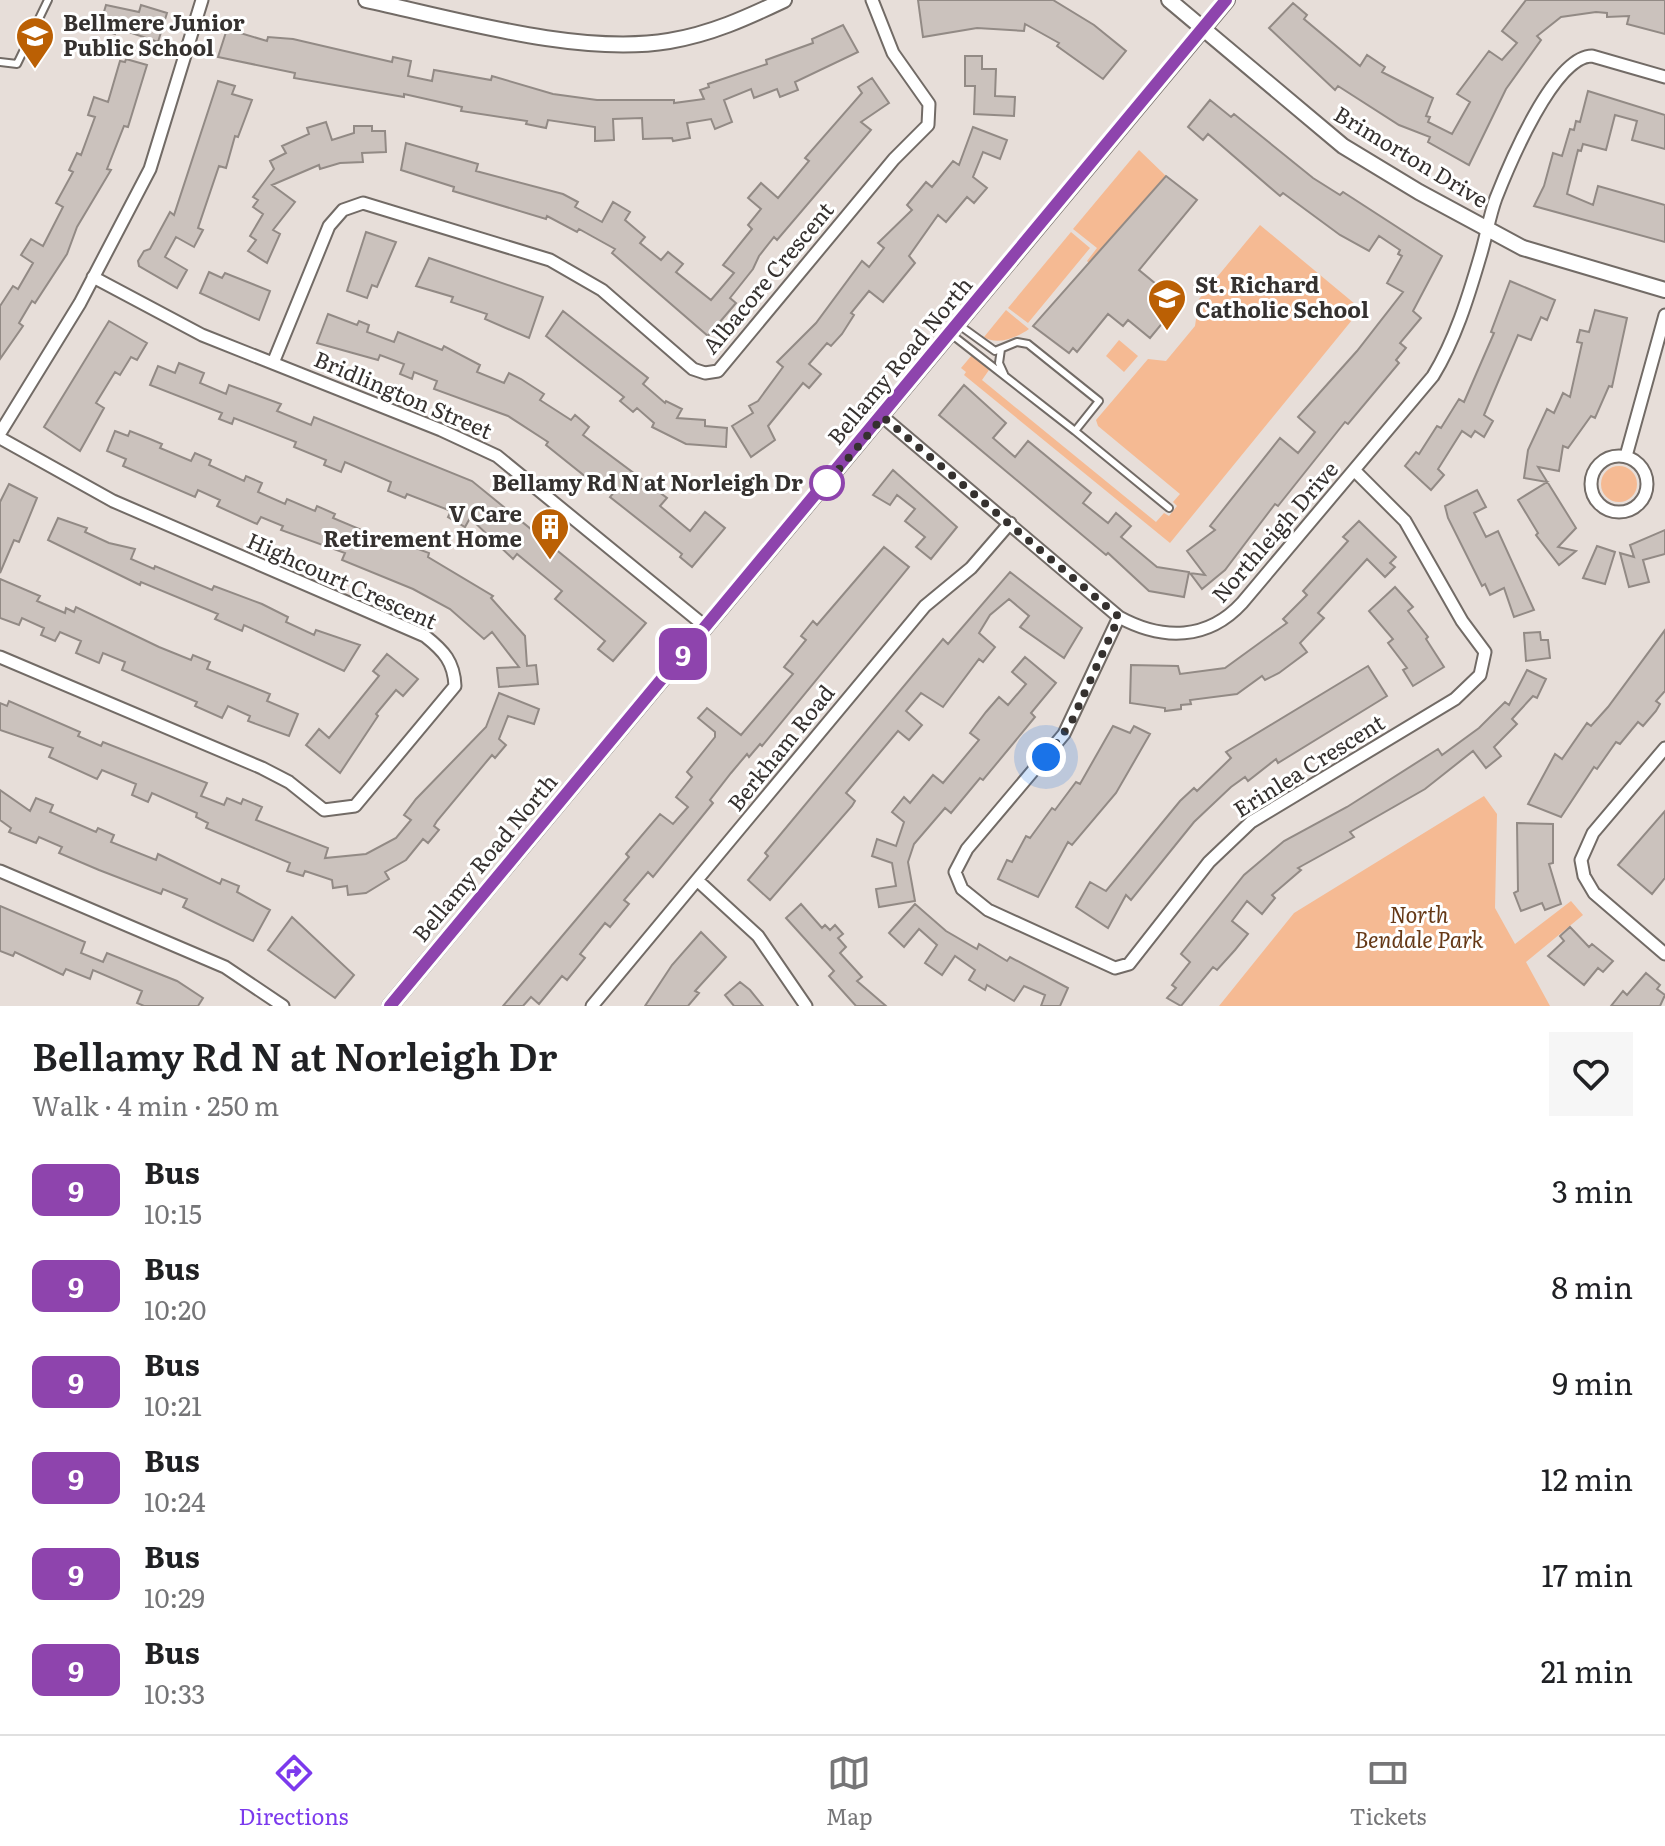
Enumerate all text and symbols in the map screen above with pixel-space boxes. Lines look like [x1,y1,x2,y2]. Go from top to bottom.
place label: Bellmere Junior Public School [63,5,245,63]
school or university icon: Bellmere Junior Public School [14,15,56,70]
street label: Brimorton Drive [1328,97,1495,215]
street label: Albacore Crescent [693,194,841,360]
place label: St. Richard Catholic School [1195,267,1369,325]
street label: Bellamy Road North [818,269,979,451]
school or university icon: St. Richard Catholic School [1146,277,1188,332]
street label: Bridlington Street [309,341,498,446]
street label: Northleigh Drive [1203,453,1345,609]
place label: Bellamy Rd N at Norleigh Dr [492,465,803,498]
marker: Bellamy Rd N at Norleigh Dr [810,466,844,500]
place label: V Care Retirement Home [323,496,522,554]
building icon: V Care Retirement Home [529,506,571,561]
street label: Highcourt Crescent [242,523,443,636]
line badge: 9 [657,628,709,680]
text: 9 [675,633,691,675]
street label: Berkham Road [718,677,841,817]
street label: Erinlea Crescent [1226,705,1390,824]
your location [1026,737,1066,777]
street label: Bellamy Road North [403,766,564,948]
park label: North Bendale Park [1354,897,1484,955]
text: Bellamy Rd N at Norleigh Dr [32,1026,557,1083]
button: heart [1549,1032,1633,1116]
text: Walk · 4 min · 250 m [32,1085,279,1124]
text: Bus [144,1149,200,1193]
text: 3 min [1552,1168,1633,1212]
text: 9 [68,1169,84,1211]
text: 10:15 [144,1193,202,1232]
text: Bus [144,1245,200,1289]
text: 8 min [1552,1264,1633,1308]
text: 9 [68,1265,84,1307]
text: 10:20 [144,1289,206,1328]
text: Bus [144,1341,200,1385]
text: 9 min [1552,1360,1633,1404]
text: 9 [68,1361,84,1403]
text: 10:21 [144,1385,202,1424]
text: Bus [144,1437,200,1481]
text: 12 min [1541,1456,1633,1500]
text: 9 [68,1457,84,1499]
text: 10:24 [144,1481,206,1520]
text: Bus [144,1533,200,1577]
text: 17 min [1542,1552,1633,1596]
text: 9 [68,1553,84,1595]
text: 10:29 [144,1577,205,1616]
text: Bus [144,1629,200,1673]
text: 21 min [1541,1648,1633,1692]
text: 9 [68,1649,84,1691]
text: 10:33 [144,1673,205,1712]
tab: Directions [239,1751,348,1832]
tab: Map [826,1751,872,1832]
tab: Tickets [1350,1751,1426,1832]

